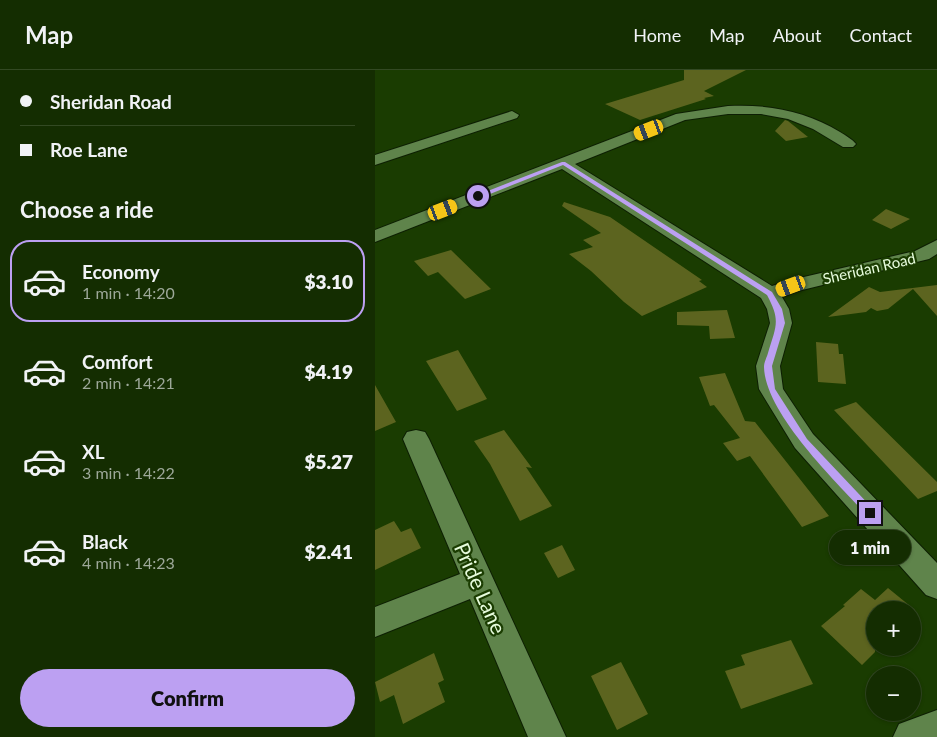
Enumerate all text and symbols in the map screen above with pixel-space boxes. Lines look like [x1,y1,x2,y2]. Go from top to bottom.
text: Map [25,20,73,49]
text: Home [633,24,681,46]
text: Map [709,24,745,46]
text: About [773,24,822,46]
text: Contact [850,24,912,46]
text: Sheridan Road [50,90,172,113]
car [632,118,665,142]
text: Roe Lane [50,138,128,161]
route start [467,185,489,207]
text: Choose a ride [20,196,154,223]
car [426,198,459,222]
street label: Sheridan Road [821,249,917,287]
icon: car [22,259,67,304]
text: Economy [82,260,160,283]
text: $3.10 [304,270,353,293]
car [774,274,807,298]
text: 1 min · 14:20 [82,283,175,302]
icon: car [22,349,67,394]
text: Comfort [82,350,153,373]
text: $4.19 [304,360,353,383]
text: 2 min · 14:21 [82,373,175,392]
icon: car [22,439,67,484]
text: XL [82,440,105,463]
text: $5.27 [304,450,353,473]
text: 3 min · 14:22 [82,463,175,482]
route end [859,502,881,524]
icon: car [22,529,67,574]
text: Black [82,530,128,553]
callout: 1 min [829,530,911,566]
street label: Pride Lane [450,538,512,638]
text: 1 min [850,538,890,557]
text: $2.41 [304,540,353,563]
text: 4 min · 14:23 [82,553,175,572]
map controls [866,601,921,721]
button: + [866,601,921,656]
button: − [866,666,921,721]
button: Confirm [20,669,355,727]

